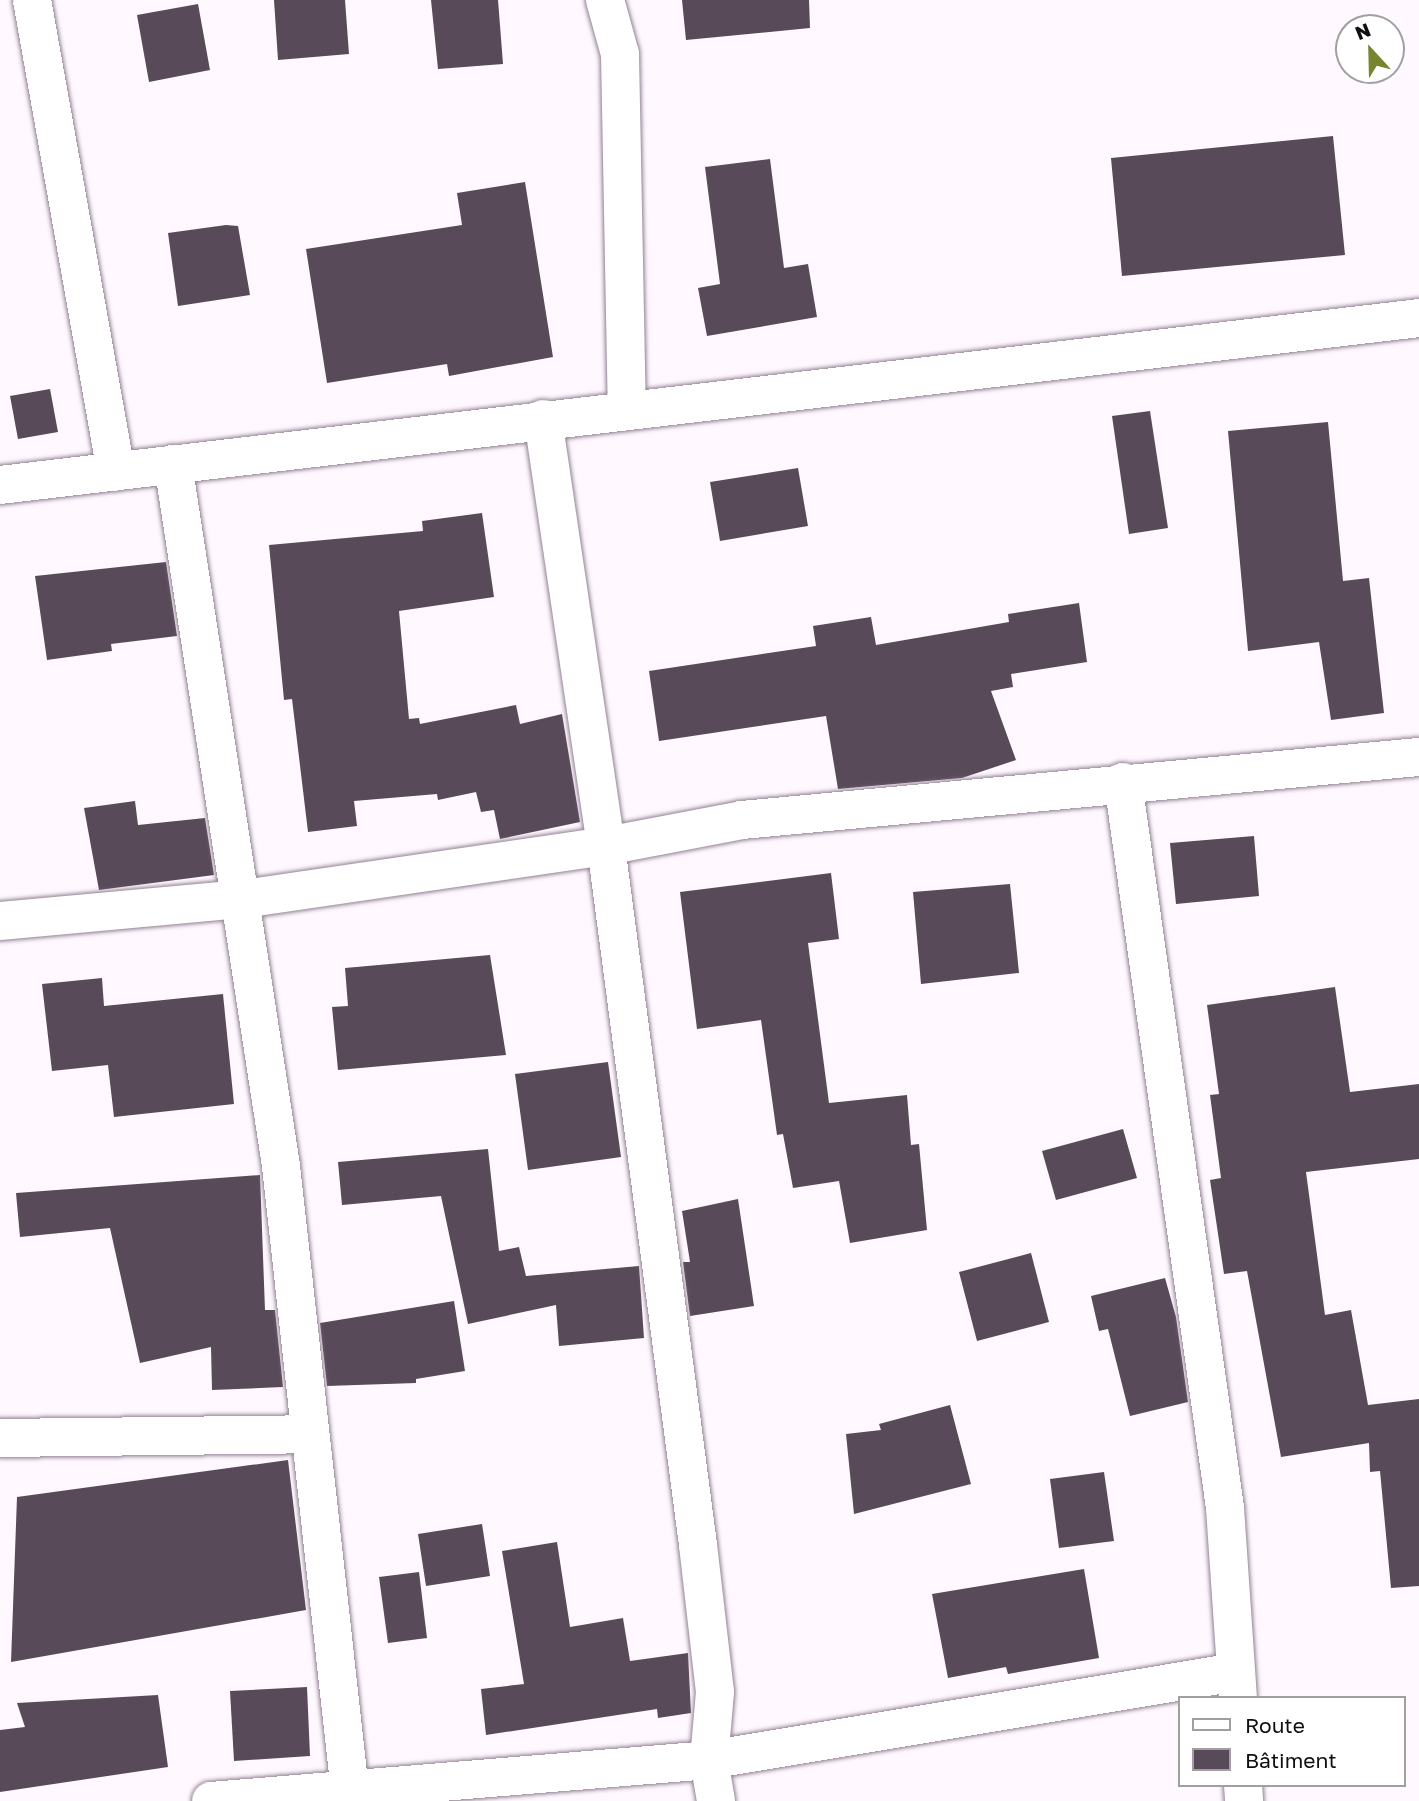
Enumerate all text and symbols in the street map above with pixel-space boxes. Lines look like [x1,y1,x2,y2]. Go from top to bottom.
north arrow [1335,14,1405,84]
text: N [1352,18,1374,44]
legend [1178,1696,1405,1787]
text: Route [1245,1712,1305,1738]
text: Bâtiment [1245,1747,1337,1773]

